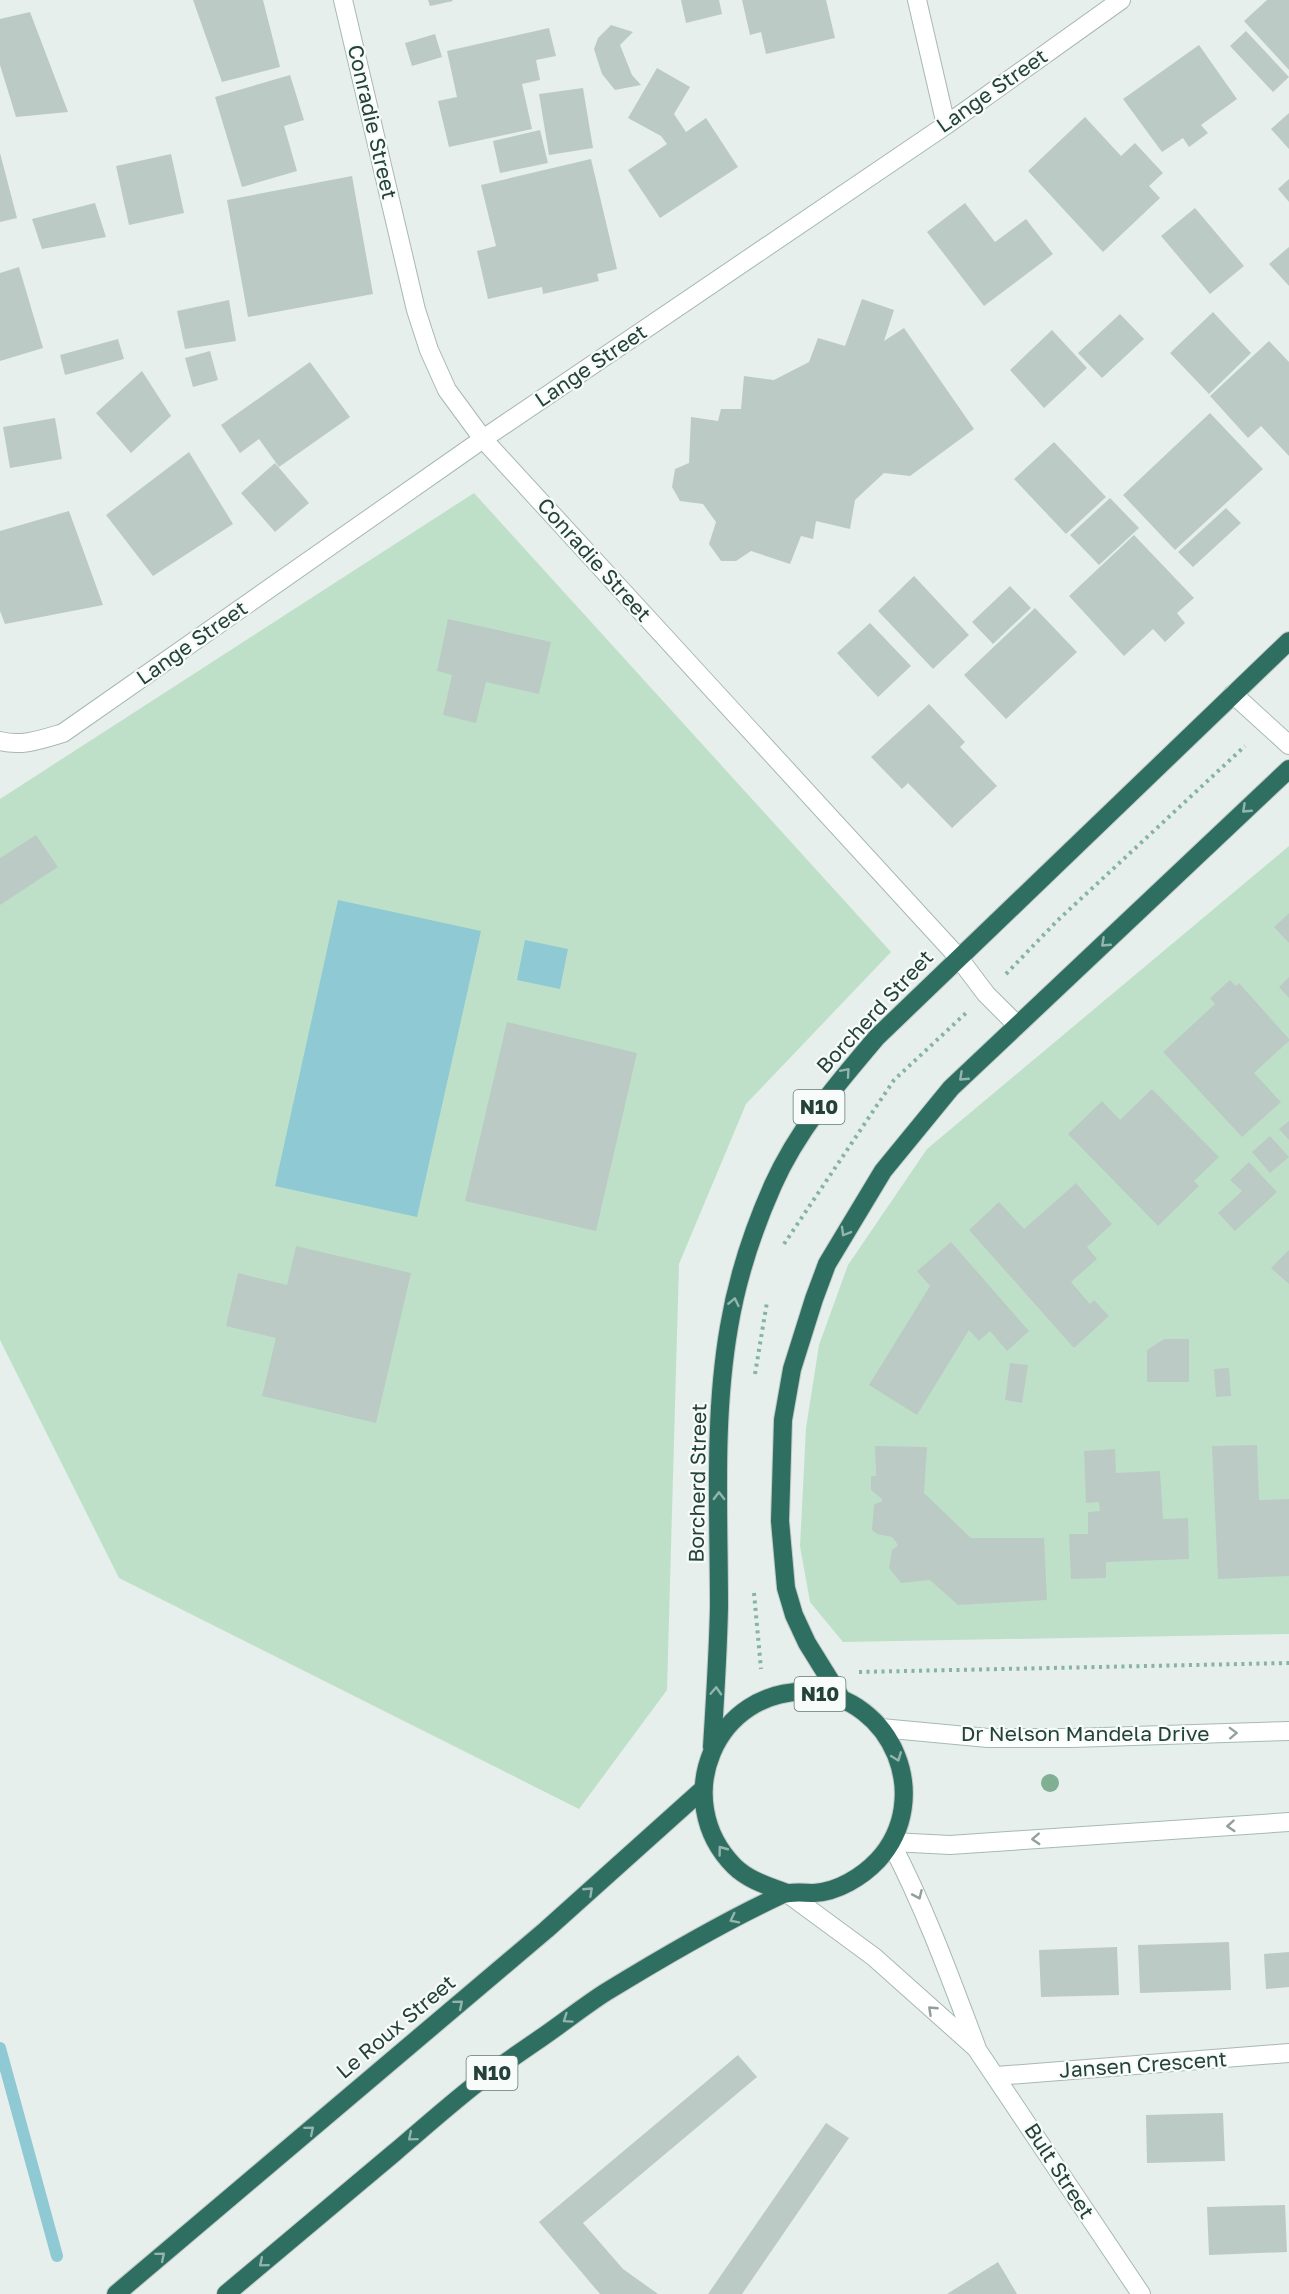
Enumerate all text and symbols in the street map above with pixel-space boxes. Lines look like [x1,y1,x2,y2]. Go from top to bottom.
street label: Conradie Street [343,42,403,202]
street label: Lange Street [931,42,1052,138]
street label: Lange Street [530,318,651,412]
street label: Conradie Street [532,492,657,627]
street label: Lange Street [131,594,252,690]
one-way arrow [1243,802,1253,813]
one-way arrow [1101,935,1112,946]
street label: Borcherd Street [810,944,938,1079]
one-way arrow [839,1068,850,1079]
one-way arrow [959,1069,970,1080]
road number: N10 [794,1090,844,1124]
one-way arrow [841,1225,853,1236]
one-way arrow [727,1297,740,1307]
street label: Borcherd Street [683,1403,711,1563]
one-way arrow [713,1491,725,1500]
road number: N10 [794,1677,846,1711]
one-way arrow [709,1686,722,1695]
street label: Dr Nelson Mandela Drive [961,1720,1209,1746]
one-way arrow [1229,1726,1238,1739]
one-way arrow [890,1751,902,1762]
one-way arrow [1226,1819,1235,1832]
one-way arrow [1032,1833,1041,1846]
one-way arrow [718,1846,729,1857]
one-way arrow [582,1887,593,1898]
one-way arrow [910,1888,922,1899]
one-way arrow [730,1912,741,1923]
street label: Le Roux Street [330,1969,460,2084]
one-way arrow [452,2000,463,2011]
one-way arrow [928,2006,939,2017]
one-way arrow [563,2012,574,2023]
street label: Jansen Crescent [1058,2045,1228,2083]
road number: N10 [466,2056,518,2090]
street label: Bult Street [1019,2118,1100,2223]
one-way arrow [303,2126,314,2137]
one-way arrow [408,2130,419,2141]
one-way arrow [154,2252,165,2263]
one-way arrow [259,2256,270,2267]

